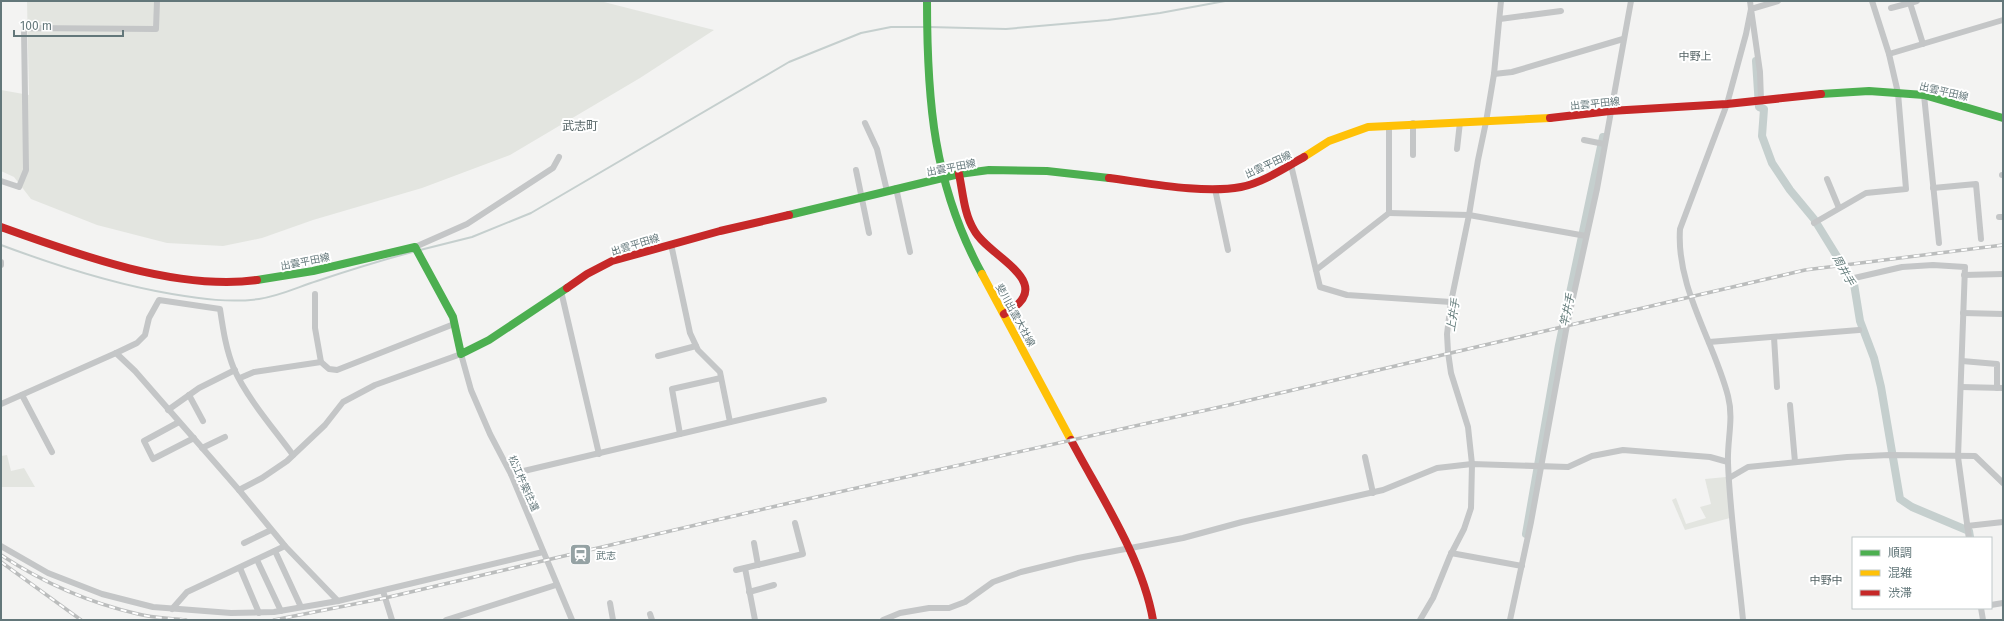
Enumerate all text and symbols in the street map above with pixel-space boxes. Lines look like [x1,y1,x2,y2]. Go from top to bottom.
scale bar [14,12,123,38]
text: 100 m [20,19,52,33]
district label: 中野上 [1679,50,1712,63]
street label: 出雲平田線 [1918,81,1969,103]
street label: 出雲平田線 [1570,95,1621,113]
district label: 武志町 [562,119,598,133]
street label: 出雲平田線 [1243,149,1294,181]
street label: 出雲平田線 [926,157,977,179]
street label: 出雲平田線 [610,232,661,258]
street label: 出雲平田線 [280,251,331,273]
water label: 周井手 [1830,253,1858,289]
street label: 斐川出雲大社線 [993,282,1037,349]
water label: 竿井手 [1558,292,1577,328]
water label: 上井手 [1444,297,1463,332]
street label: 松江杵築往還 [505,454,541,513]
legend [1852,537,1992,609]
station icon: 武志 [568,542,594,568]
text: 順調 [1888,546,1912,560]
place label: 武志 [596,550,616,562]
text: 混雑 [1888,566,1912,580]
district label: 中野中 [1810,574,1843,587]
text: 渋滞 [1888,586,1912,600]

